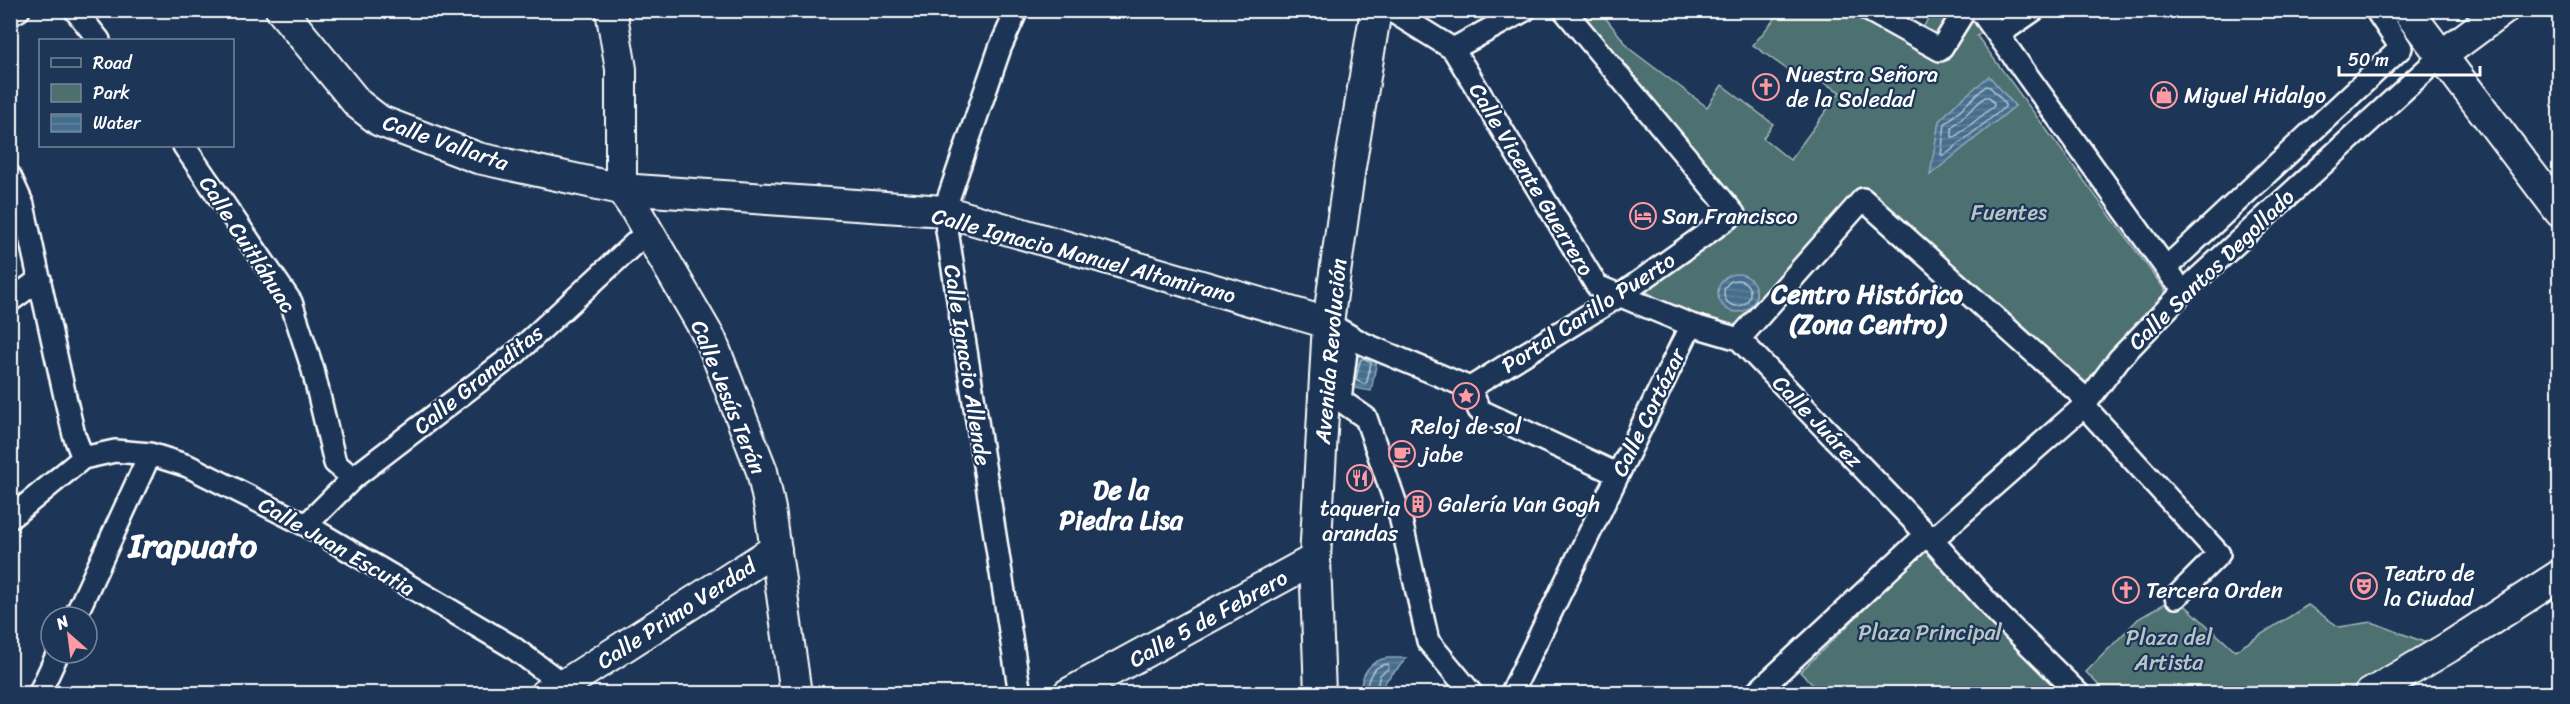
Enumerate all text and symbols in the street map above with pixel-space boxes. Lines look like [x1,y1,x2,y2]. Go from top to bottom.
legend [39,39,234,147]
scale bar [2339,39,2480,77]
text: 50 m [2348,44,2389,76]
text: Road [93,47,133,79]
place label: Nuestra Señora de la Soledad [1786,55,1938,119]
church icon: Nuestra Señora de la Soledad [1751,72,1781,102]
street label: Calle Vicente Guerrero [1458,75,1605,284]
place label: Miguel Hidalgo [2184,76,2326,115]
text: Park [93,77,130,109]
shop icon: Miguel Hidalgo [2149,80,2179,110]
street label: Calle Vallarta [378,103,515,183]
text: Water [93,107,142,139]
street label: Calle Cuitláhuac [188,168,307,321]
street label: Calle Santos Degollado [2118,179,2304,360]
park label: Fuentes [1971,193,2047,232]
street label: Calle Ignacio Manuel Altamirano [927,196,1240,315]
place label: San Francisco [1662,197,1798,236]
hotel icon: San Francisco [1628,201,1658,231]
street label: Portal Carillo Puerto [1493,241,1684,384]
street label: Avenida Revolución [1303,256,1358,447]
street label: Calle Ignacio Allende [932,262,1003,469]
district label: Centro Histórico (Zona Centro) [1770,271,1964,347]
street label: Calle Granaditas [404,314,553,444]
street label: Calle Jesús Terán [680,314,777,481]
street label: Calle Cortázar [1600,340,1697,483]
street label: Calle Juárez [1763,365,1873,478]
place icon: Reloj de sol [1451,381,1481,411]
place label: Reloj de sol [1411,407,1522,446]
place label: jabe [1417,435,1463,474]
cafe icon: jabe [1387,439,1417,469]
restaurant icon: taqueria arandas [1345,463,1375,493]
district label: De la Piedra Lisa [1059,467,1184,543]
street label: Calle Juan Escutia [251,485,423,607]
place label: Galería Van Gogh [1438,485,1600,524]
place label: taqueria arandas [1320,489,1401,553]
building icon: Galería Van Gogh [1403,489,1433,519]
district label: Irapuato [127,516,258,576]
street label: Calle Primo Verdad [589,546,765,680]
place label: Teatro de la Ciudad [2384,554,2475,618]
street label: Calle 5 de Febrero [1121,558,1295,678]
place label: Tercera Orden [2146,571,2283,610]
theatre icon: Teatro de la Ciudad [2349,571,2379,601]
church icon: Tercera Orden [2111,575,2141,605]
north arrow [39,605,99,665]
text: N [50,606,75,638]
park label: Plaza Principal [1858,613,2003,652]
park label: Plaza del Artista [2126,618,2213,682]

